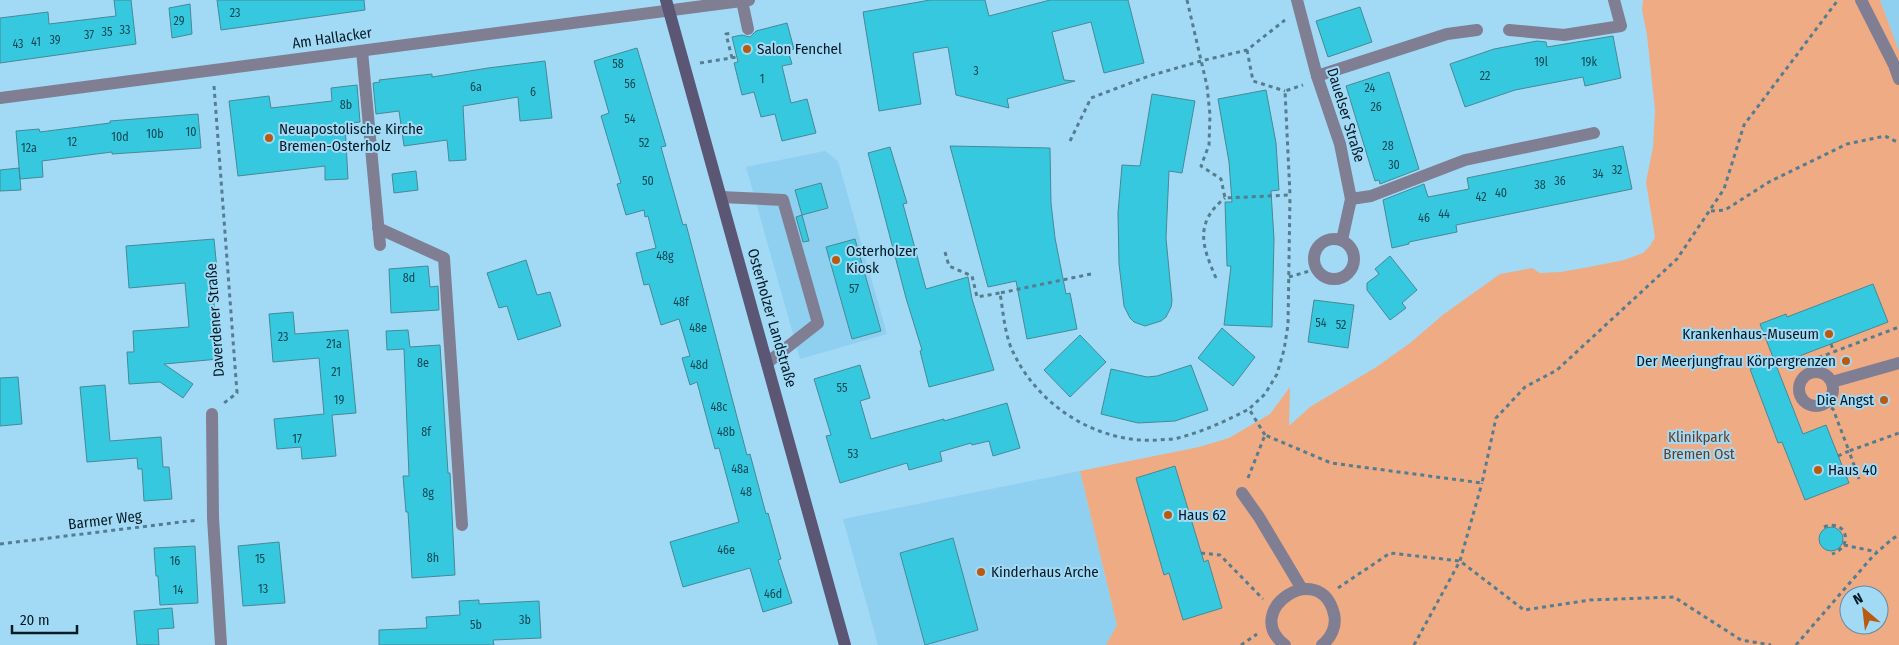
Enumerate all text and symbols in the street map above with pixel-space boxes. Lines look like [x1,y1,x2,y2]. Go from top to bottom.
house number: 23 [230,6,240,20]
house number: 29 [173,14,185,28]
house number: 33 [120,23,130,37]
street label: Am Hallacker [291,23,374,53]
house number: 35 [102,25,113,39]
house number: 37 [84,28,94,42]
house number: 39 [49,33,61,47]
house number: 41 [31,35,41,49]
house number: 43 [12,37,24,51]
place label: Salon Fenchel [757,40,842,58]
marker: Salon Fenchel [741,43,753,55]
house number: 19l [1534,55,1548,69]
house number: 19k [1581,55,1597,69]
house number: 58 [612,57,624,71]
house number: 3 [973,64,979,78]
street label: Dauelser Straße [1323,66,1369,164]
house number: 22 [1480,69,1490,83]
house number: 1 [760,72,764,86]
house number: 56 [624,77,636,91]
house number: 6a [470,80,482,94]
house number: 24 [1365,81,1376,95]
house number: 6 [530,85,536,99]
house number: 8b [340,98,352,112]
house number: 26 [1370,100,1382,114]
house number: 54 [624,112,636,126]
place label: Neuapostolische Kirche Bremen-Osterholz [279,120,423,155]
house number: 10 [186,125,196,139]
house number: 10b [146,127,164,141]
house number: 10d [111,130,129,144]
marker: Neuapostolische Kirche Bremen-Osterholz [263,132,275,144]
house number: 12 [67,135,77,149]
house number: 52 [639,136,649,150]
house number: 28 [1382,139,1394,153]
house number: 12a [21,141,37,155]
house number: 30 [1388,158,1400,172]
house number: 32 [1612,163,1622,177]
house number: 34 [1592,167,1604,181]
house number: 50 [642,174,654,188]
house number: 36 [1554,174,1566,188]
house number: 38 [1534,178,1546,192]
house number: 40 [1495,186,1507,200]
house number: 42 [1476,190,1486,204]
house number: 44 [1438,207,1450,221]
house number: 46 [1418,211,1430,225]
place label: Osterholzer Kiosk [846,242,918,277]
street label: Osterholzer Landstraße [744,246,800,390]
house number: 48g [656,249,674,263]
marker: Osterholzer Kiosk [830,254,842,266]
street label: Daverdener Straße [202,263,228,377]
house number: 8d [403,271,415,285]
house number: 57 [849,282,859,296]
house number: 48f [673,295,690,309]
house number: 54 [1315,316,1327,330]
house number: 52 [1336,318,1346,332]
house number: 48e [689,321,707,335]
place label: Krankenhaus-Museum [1682,325,1819,343]
marker: Krankenhaus-Museum [1823,328,1835,340]
house number: 23 [278,330,288,344]
house number: 21a [326,337,342,351]
place label: Der Meerjungfrau Körpergrenzen [1636,352,1836,370]
marker: Der Meerjungfrau Körpergrenzen [1840,355,1852,367]
house number: 8e [417,356,429,370]
house number: 48d [690,358,708,372]
house number: 21 [331,365,341,379]
house number: 55 [837,381,848,395]
place label: Die Angst [1817,391,1874,409]
house number: 19 [334,393,344,407]
marker: Die Angst [1878,394,1890,406]
house number: 48c [711,400,727,414]
house number: 8f [421,425,432,439]
house number: 48b [717,425,735,439]
park label: Klinikpark Bremen Ost [1663,428,1735,463]
house number: 17 [292,432,302,446]
house number: 53 [848,447,858,461]
place label: Haus 40 [1828,461,1877,479]
house number: 48a [731,462,749,476]
marker: Haus 40 [1812,464,1824,476]
house number: 48 [740,485,752,499]
house number: 8g [422,486,434,500]
place label: Haus 62 [1178,506,1227,524]
street label: Barmer Weg [67,507,143,533]
marker: Haus 62 [1162,509,1174,521]
house number: 46e [717,543,735,557]
house number: 8h [427,551,439,565]
house number: 15 [255,552,266,566]
house number: 16 [170,554,180,568]
place label: Kinderhaus Arche [991,563,1099,581]
marker: Kinderhaus Arche [975,566,987,578]
house number: 13 [258,582,268,596]
house number: 14 [173,583,183,597]
north arrow [1839,585,1889,635]
house number: 46d [764,587,782,601]
text: N [1850,589,1866,608]
scale bar [12,602,78,634]
text: 20 m [20,611,50,629]
house number: 3b [519,613,531,627]
house number: 5b [470,618,482,632]

